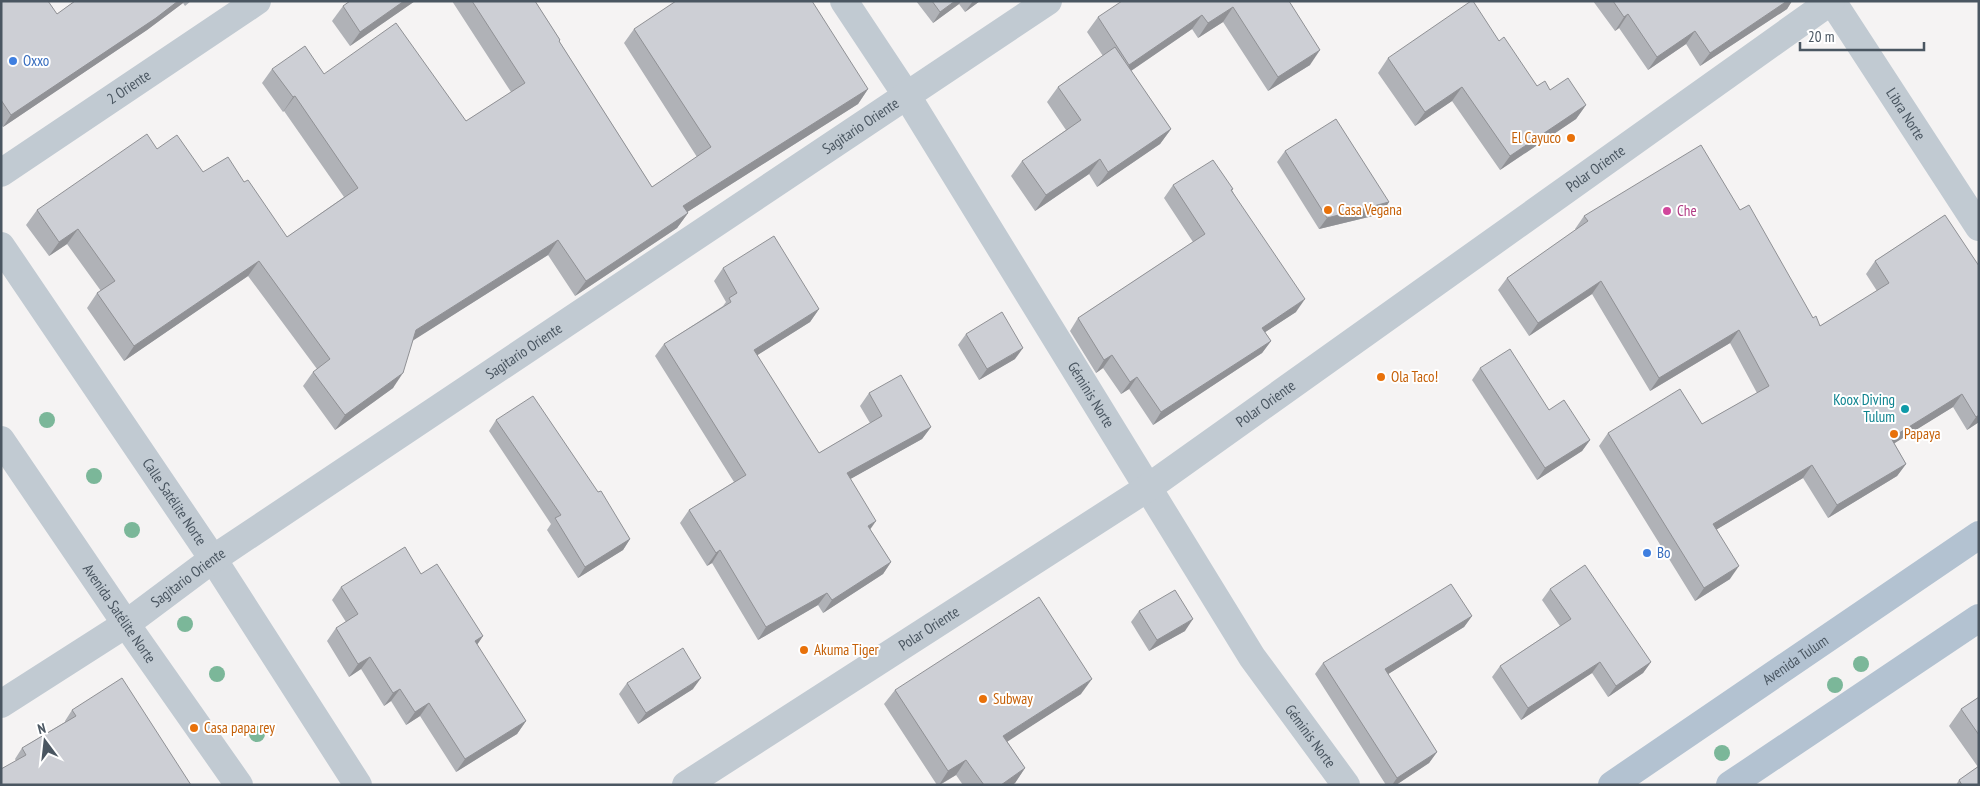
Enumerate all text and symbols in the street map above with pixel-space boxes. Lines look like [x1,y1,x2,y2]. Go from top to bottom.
scale bar [1800,20,1924,52]
text: 20 m [1808,27,1834,46]
place label: Oxxo [23,51,49,70]
marker: Oxxo [7,55,19,67]
street label: 2 Oriente [103,65,154,108]
street label: Libra Norte [1882,84,1930,144]
street label: Sagitario Oriente [819,93,902,158]
place label: El Cayuco [1511,128,1561,147]
marker: El Cayuco [1565,132,1577,144]
street label: Polar Oriente [1562,141,1629,196]
place label: Casa Vegana [1338,200,1402,219]
place label: Che [1677,201,1697,220]
marker: Casa Vegana [1322,204,1334,216]
marker: Che [1661,205,1673,217]
street label: Sagitario Oriente [482,318,566,383]
street label: Géminis Norte [1064,358,1119,431]
place label: Ola Taco! [1391,367,1438,386]
marker: Ola Taco! [1375,371,1387,383]
street label: Polar Oriente [1232,376,1299,431]
place label: Koox Diving Tulum [1833,390,1895,426]
marker: Koox Diving Tulum [1899,403,1911,415]
place label: Papaya [1904,424,1941,443]
marker: Papaya [1888,428,1900,440]
street label: Calle Satélite Norte [138,454,211,549]
street label: Sagitario Oriente [147,543,229,611]
place label: Bo [1657,543,1671,562]
marker: Bo [1641,547,1653,559]
street label: Avenida Satélite Norte [79,560,160,667]
street label: Polar Oriente [895,602,963,655]
street label: Avenida Tulum [1759,630,1832,689]
place label: Akuma Tiger [814,640,880,659]
marker: Akuma Tiger [798,644,810,656]
place label: Subway [993,689,1033,708]
marker: Subway [977,693,989,705]
street label: Géminis Norte [1281,701,1340,771]
north arrow [20,716,70,766]
place label: Casa papa rey [204,718,275,737]
text: N [36,719,48,738]
marker: Casa papa rey [188,722,200,734]

